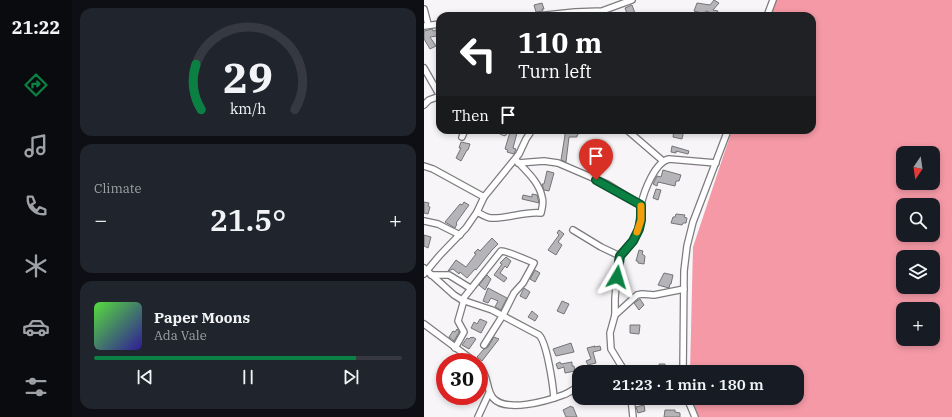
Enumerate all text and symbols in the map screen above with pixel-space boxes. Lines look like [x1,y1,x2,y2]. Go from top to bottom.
text: 21:22 [12,16,60,39]
text: 110 m [518,24,602,61]
icon: left [452,28,504,80]
text: 29 [223,50,273,104]
text: Turn left [518,60,592,83]
icon: directions [22,71,50,99]
text: km/h [230,99,266,118]
icon: arrive [497,104,519,126]
text: Then [452,106,489,125]
icon: music [22,132,50,160]
pin [579,139,613,180]
icon: arrive [585,145,607,167]
north arrow [896,146,940,190]
map controls [896,146,940,346]
text: Climate [94,180,141,197]
icon: phone [22,192,50,220]
button: search [896,198,940,242]
text: 21.5° [210,200,286,239]
text: − [94,205,107,234]
text: + [389,205,402,234]
button: layers [896,250,940,294]
icon: climate [22,252,50,280]
position arrow [596,256,638,298]
button: + [896,302,940,346]
text: Paper Moons [154,308,250,327]
icon: car [22,313,50,341]
text: Ada Vale [154,327,207,344]
speed limit sign: 30 [436,353,488,405]
icon: previous [134,366,156,388]
icon: pause [237,366,259,388]
icon: next [340,366,362,388]
icon: filters [22,373,50,401]
text: 21:23 · 1 min · 180 m [612,375,764,394]

